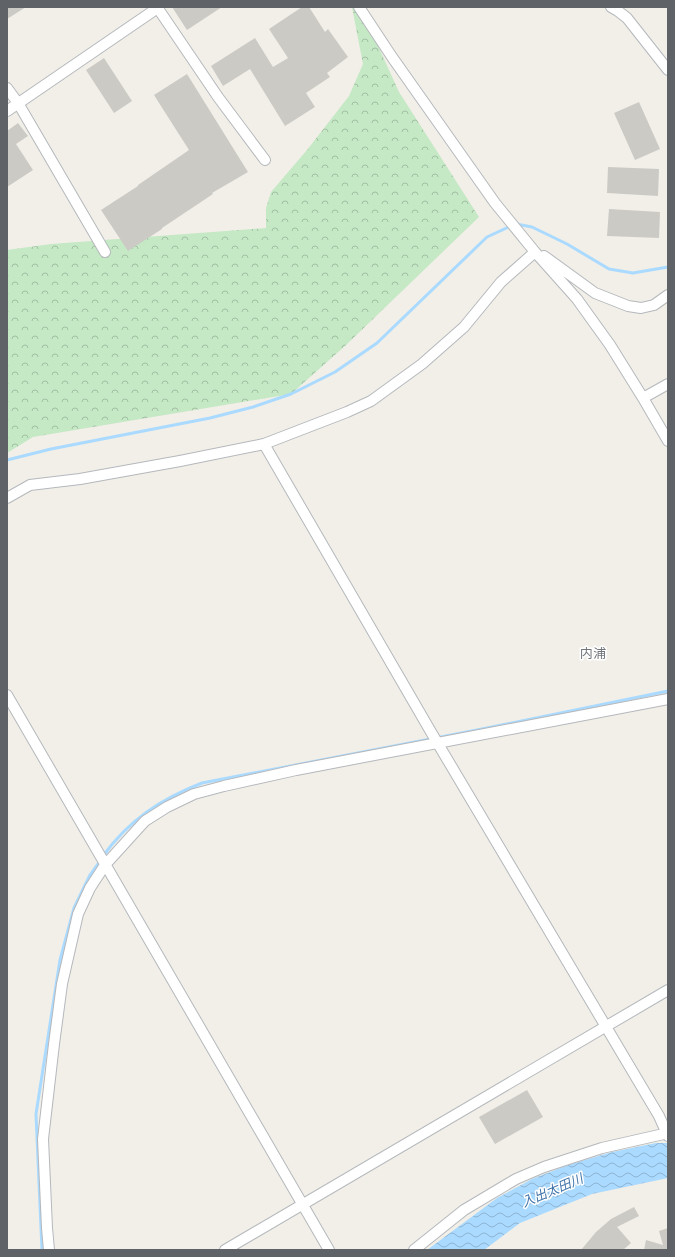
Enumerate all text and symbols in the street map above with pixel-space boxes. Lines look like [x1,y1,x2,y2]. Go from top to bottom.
district label: 内浦 [580,645,606,661]
water label: 入出太田川 [519,1169,587,1210]

